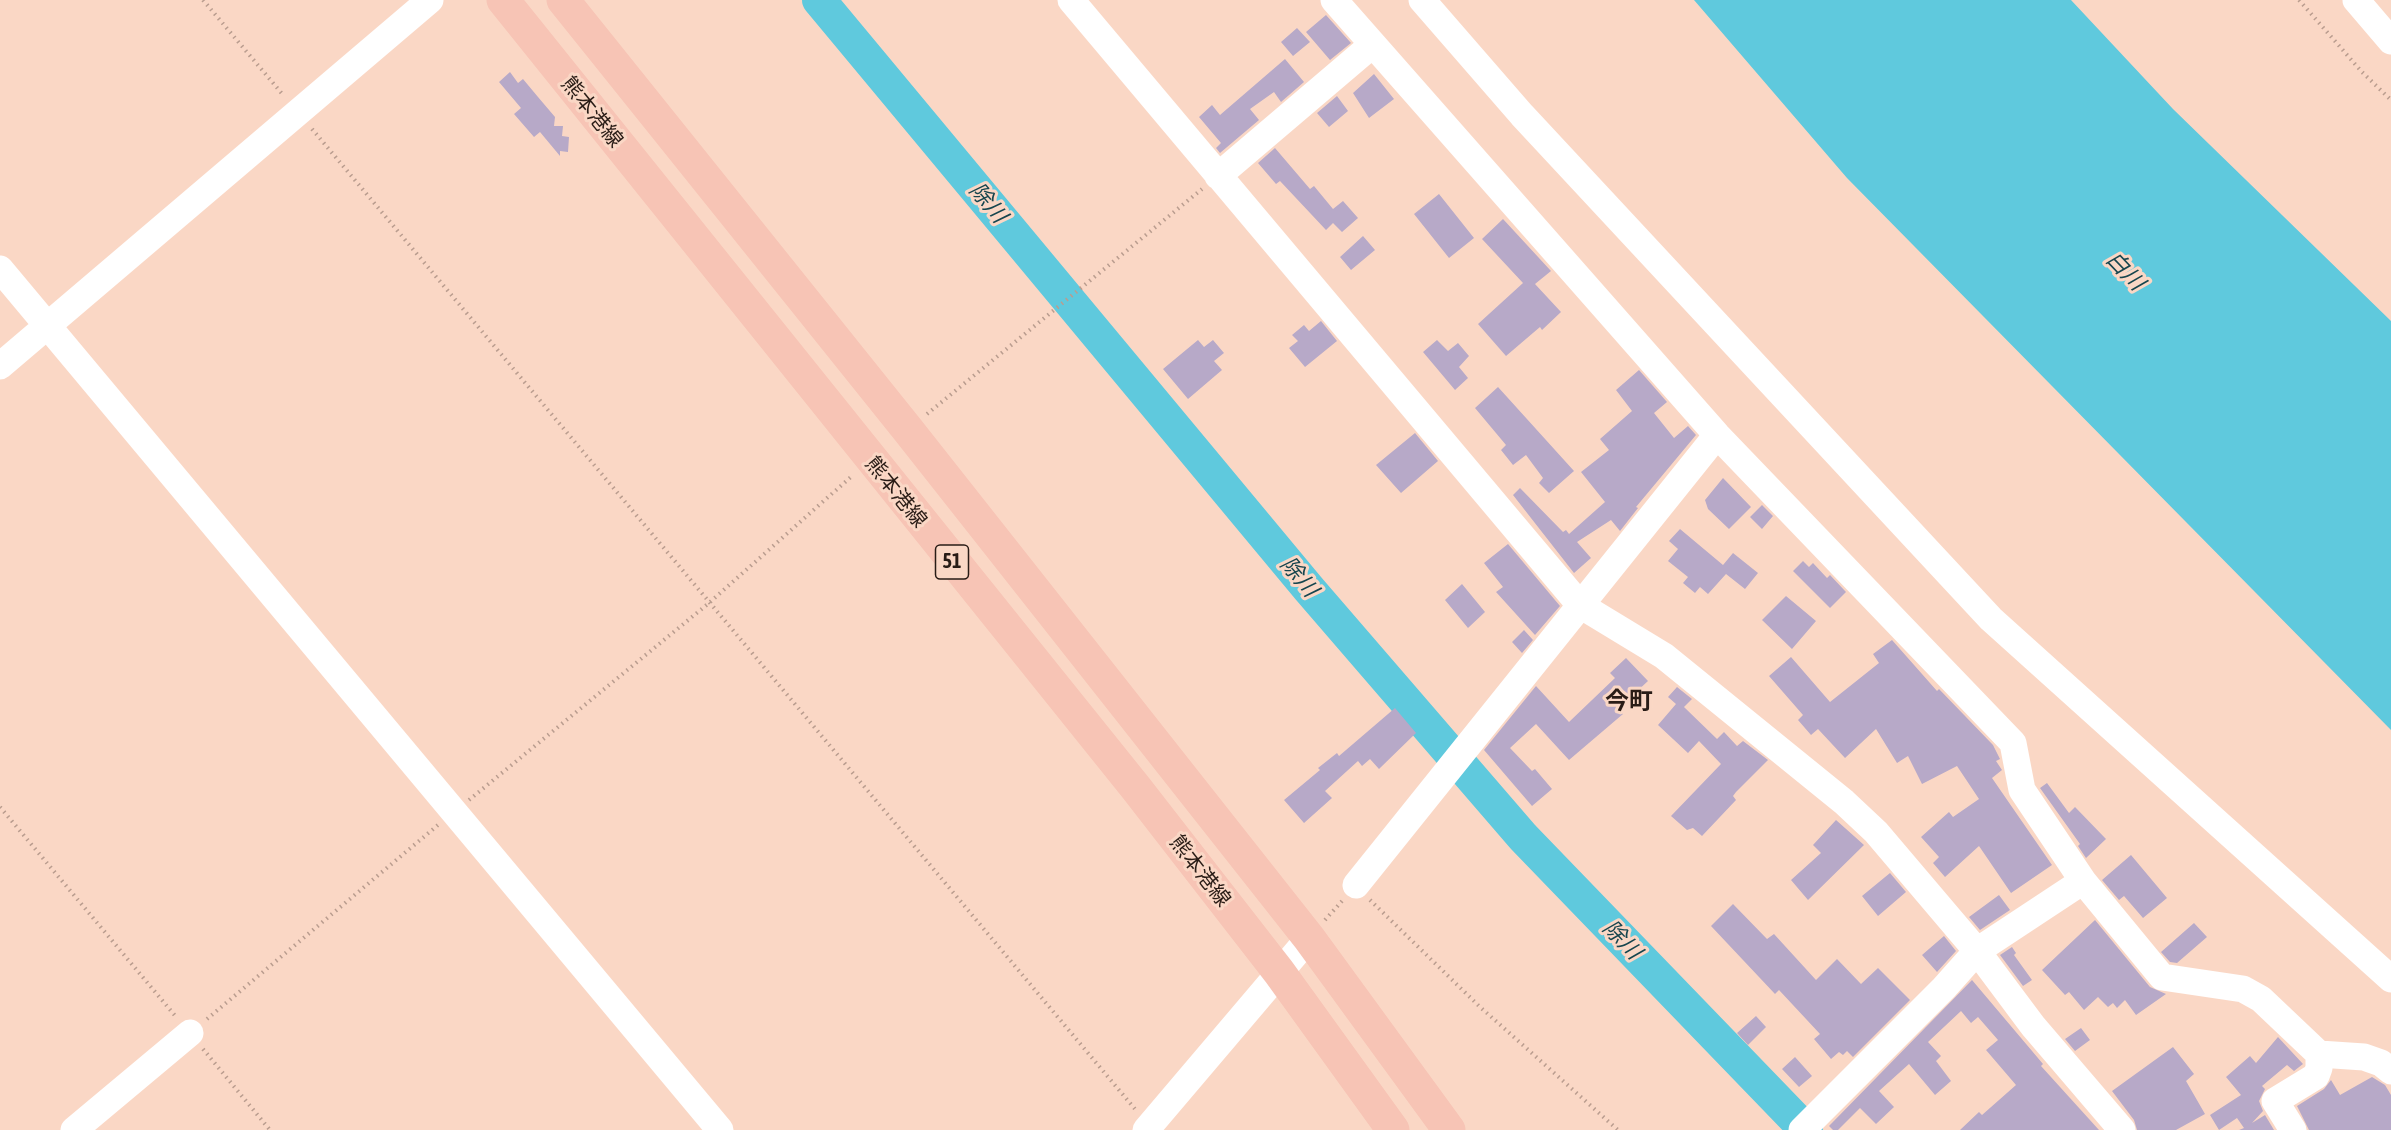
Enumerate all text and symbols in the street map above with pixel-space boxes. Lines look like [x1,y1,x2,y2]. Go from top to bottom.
street label: 熊本港線 [556,71,628,153]
water label: 除川 [964,178,1012,228]
water label: 白川 [2100,246,2150,296]
street label: 熊本港線 [860,451,932,533]
road number: 51 [936,545,968,579]
water label: 除川 [1275,552,1323,602]
district label: 今町 [1605,687,1653,715]
street label: 熊本港線 [1164,830,1236,912]
water label: 除川 [1597,915,1647,965]

